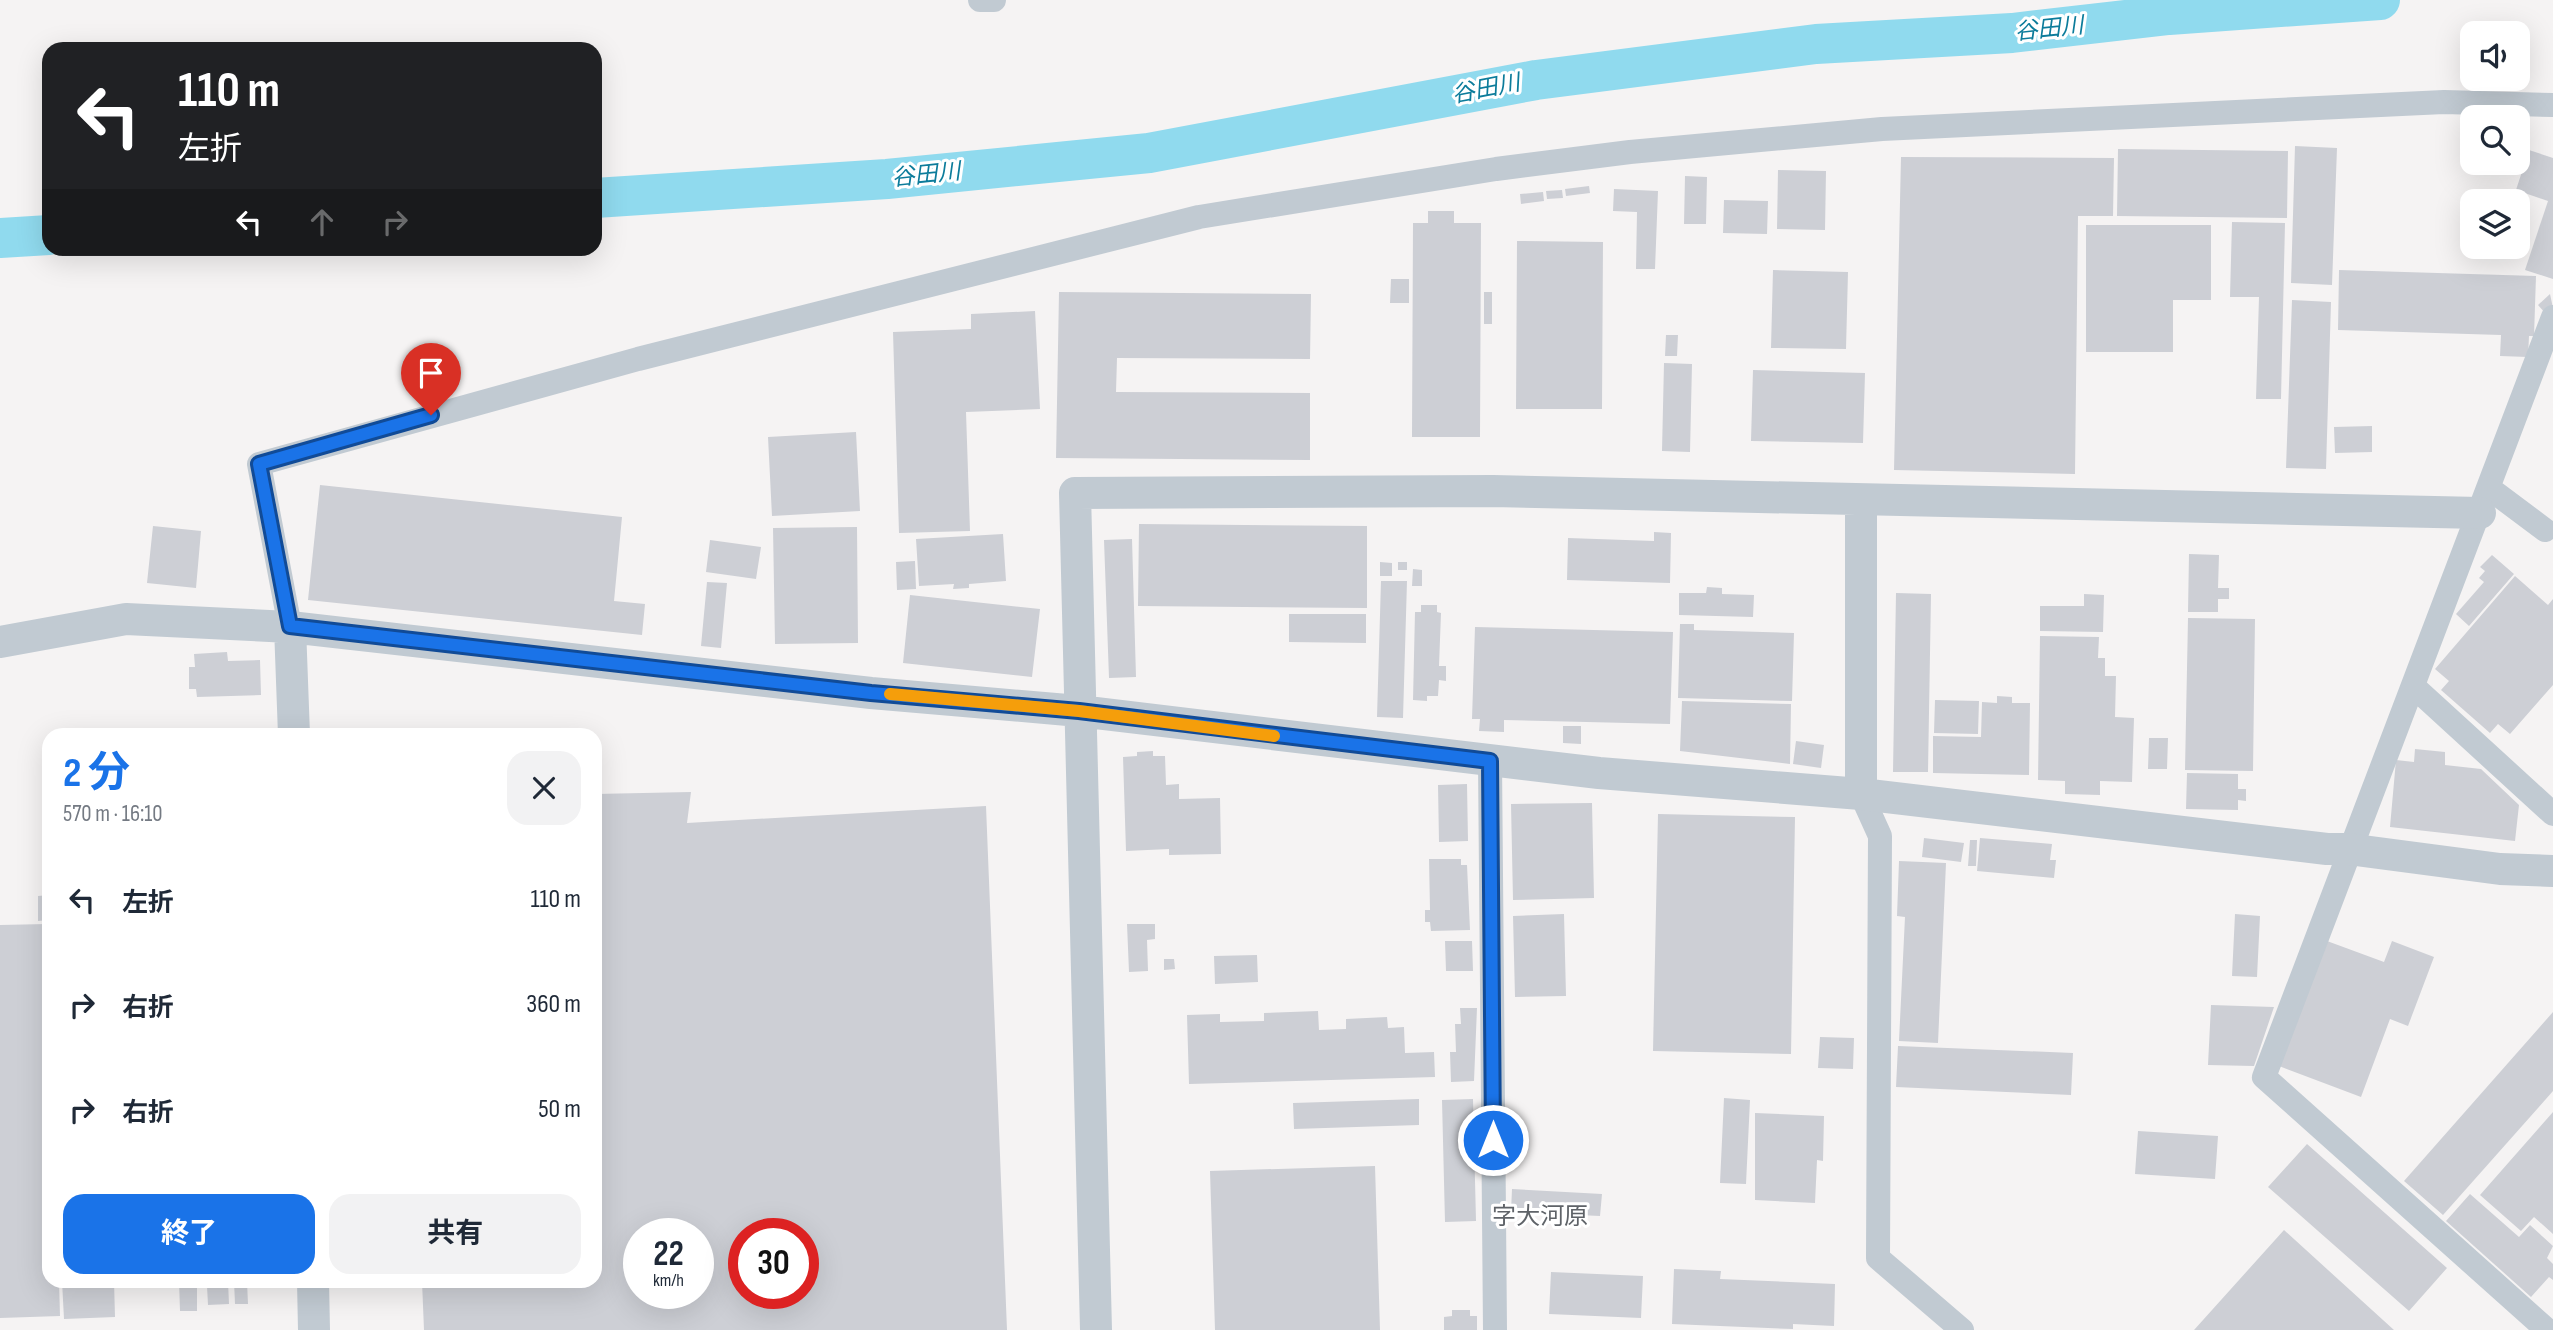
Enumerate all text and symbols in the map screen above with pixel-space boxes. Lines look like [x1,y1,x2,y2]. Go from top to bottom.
water label: 谷田川 [2013,11,2088,47]
map controls [2460,21,2530,259]
button: sound [2460,21,2530,91]
text: 110 m [178,62,280,121]
water label: 谷田川 [1449,68,1525,109]
icon: left [63,70,154,161]
button: search [2460,105,2530,175]
text: 左折 [178,130,242,169]
water label: 谷田川 [890,157,965,193]
button: layers [2460,189,2530,259]
icon: left [230,203,268,241]
icon: ahead [303,203,341,241]
icon: right [376,203,414,241]
pin [401,343,461,415]
icon: arrive [412,354,450,392]
text: 2 分 [63,748,130,799]
button: close [507,751,581,825]
text: 570 m · 16:10 [63,800,163,828]
icon: left [63,881,101,919]
text: 110 m [530,884,581,915]
text: 左折 [122,888,174,919]
icon: right [63,986,101,1024]
text: 360 m [526,989,581,1020]
text: 右折 [122,993,174,1024]
icon: right [63,1091,101,1129]
text: 50 m [538,1094,581,1125]
text: 右折 [122,1098,174,1129]
position arrow [1456,1103,1530,1177]
button: 終了 [63,1194,315,1274]
button: 共有 [329,1194,581,1274]
district label: 字大河原 [1492,1202,1588,1231]
speed limit sign: 30 [728,1218,819,1309]
text: 22 [653,1233,684,1276]
text: km/h [653,1270,684,1291]

